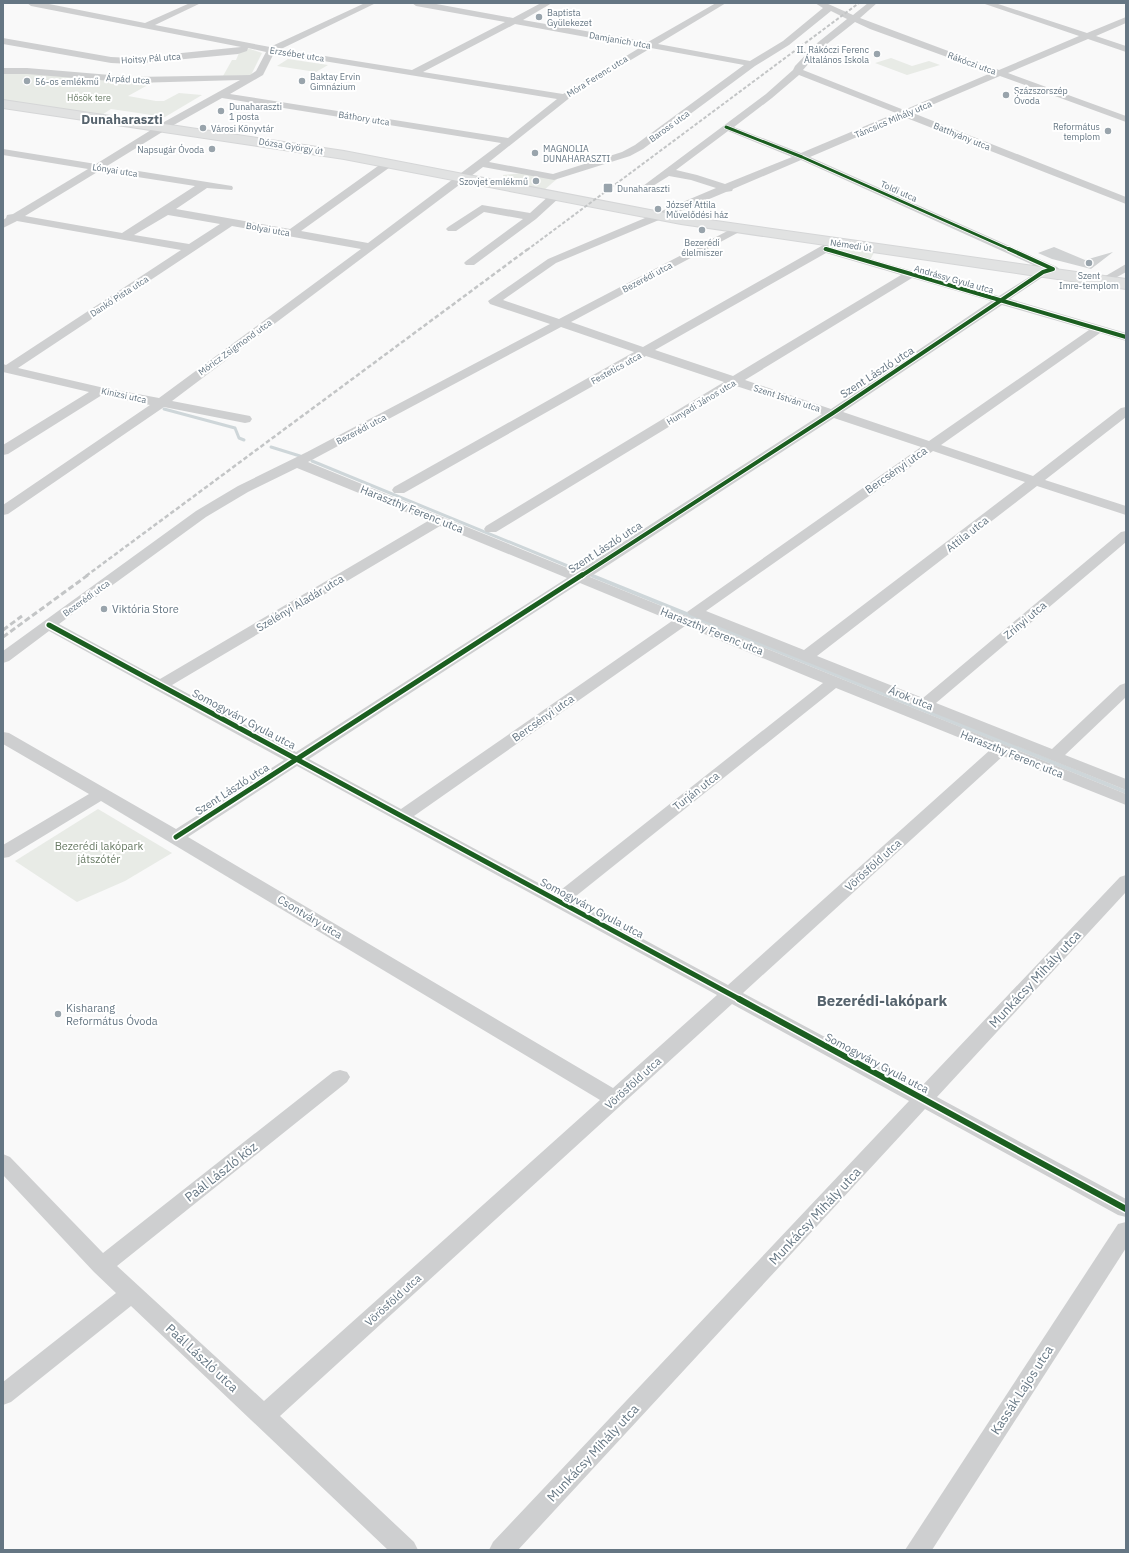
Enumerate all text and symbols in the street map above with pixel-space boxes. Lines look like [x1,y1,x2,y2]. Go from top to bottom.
place label: Baptista Gyülekezet [547,7,592,28]
marker: Baptista Gyülekezet [534,12,544,22]
street label: Damjanich utca [588,29,652,51]
street label: Erzsébet utca [269,44,325,64]
place label: II. Rákóczi Ferenc Általános Iskola [796,44,869,65]
marker: II. Rákóczi Ferenc Általános Iskola [872,49,882,59]
street label: Rákóczi utca [946,49,998,77]
street label: Hoitsy Pál utca [121,50,181,66]
street label: Móra Ferenc utca [564,53,630,99]
street label: Árpád utca [106,71,151,86]
place label: Baktay Ervin Gimnázium [310,71,360,92]
marker: 56-os emlékmű [22,76,32,86]
place label: 56-os emlékmű [35,76,99,87]
marker: Baktay Ervin Gimnázium [297,76,307,86]
place label: Százszorszép Óvoda [1014,85,1068,106]
marker: Százszorszép Óvoda [1001,90,1011,100]
park label: Hősök tere [67,92,111,103]
street label: Táncsics Mihály utca [853,98,933,140]
place label: Dunaharaszti 1 posta [229,101,282,122]
marker: Dunaharaszti 1 posta [216,106,226,116]
street label: Baross utca [647,108,692,144]
street label: Báthory utca [338,109,391,127]
district label: Dunaharaszti [81,111,163,128]
street label: Batthyány utca [932,120,992,152]
place label: Református templom [1053,121,1100,142]
marker: Városi Könyvtár [198,123,208,133]
place label: Városi Könyvtár [211,123,275,134]
marker: Református templom [1103,126,1113,136]
street label: Dózsa György út [258,135,324,157]
place label: Napsugár Óvoda [137,143,204,155]
place label: MAGNOLIA DUNAHARASZTI [543,143,610,164]
marker: Napsugár Óvoda [207,144,217,154]
marker: MAGNOLIA DUNAHARASZTI [530,148,540,158]
street label: Lónyai utca [92,161,139,179]
place label: Szovjet emlékmű [459,176,528,187]
marker: Szovjet emlékmű [531,176,541,186]
street label: Toldi utca [879,178,919,204]
marker: Dunaharaszti [602,182,614,194]
place label: Dunaharaszti [617,183,670,194]
place label: József Attila Művelődési ház [666,199,728,220]
marker: József Attila Művelődési ház [653,204,663,214]
street label: Bolyai utca [245,220,291,238]
marker: Bezerédi élelmiszer [697,225,707,235]
place label: Bezerédi élelmiszer [681,237,723,258]
street label: Némedi út [829,237,873,253]
marker: Szent Imre-templom [1084,258,1094,268]
street label: Bezerédi utca [620,259,674,295]
street label: Andrássy Gyula utca [913,262,995,296]
place label: Szent Imre-templom [1059,270,1119,291]
street label: Dankó Pista utca [88,273,150,319]
street label: Móricz Zsigmond utca [196,317,274,377]
street label: Szent László utca [838,343,917,401]
street label: Festetics utca [589,349,643,386]
street label: Hunyadi János utca [664,377,738,427]
street label: Szent István utca [752,382,822,414]
street label: Kinizsi utca [100,385,148,405]
street label: Bezerédi utca [334,411,388,447]
street label: Bercsényi utca [862,443,930,497]
street label: Haraszthy Ferenc utca [358,482,466,536]
street label: Attila utca [943,513,991,555]
street label: Szent László utca [566,518,645,576]
street label: Szelényi Aladár utca [254,571,346,635]
street label: Bezerédi utca [60,577,112,619]
street label: Zrínyi utca [1001,598,1049,642]
place label: Viktória Store [112,602,179,616]
marker: Viktória Store [99,604,109,614]
street label: Haraszthy Ferenc utca [658,604,766,658]
street label: Árok utca [887,683,936,713]
street label: Somogyváry Gyula utca [190,686,298,752]
street label: Bercsényi utca [509,691,577,745]
street label: Haraszthy Ferenc utca [958,727,1066,781]
street label: Szent László utca [193,760,272,818]
street label: Turján utca [670,768,722,813]
street label: Vörösföld utca [842,836,904,894]
park label: Bezerédi lakópark játszótér [55,839,144,866]
street label: Somogyváry Gyula utca [538,875,646,941]
street label: Csontváry utca [275,892,345,942]
street label: Munkácsy Mihály utca [985,926,1085,1032]
district label: Bezerédi-lakópark [817,991,948,1010]
place label: Kisharang Református Óvoda [66,1001,158,1028]
marker: Kisharang Református Óvoda [53,1009,63,1019]
street label: Somogyváry Gyula utca [823,1030,931,1096]
street label: Vörösföld utca [602,1054,664,1112]
street label: Paál László köz [181,1138,261,1206]
street label: Munkácsy Mihály utca [765,1163,865,1269]
street label: Vörösföld utca [362,1271,424,1329]
street label: Paál László utca [162,1320,242,1396]
street label: Kassák Lajos utca [987,1342,1057,1438]
street label: Munkácsy Mihály utca [543,1400,643,1506]

